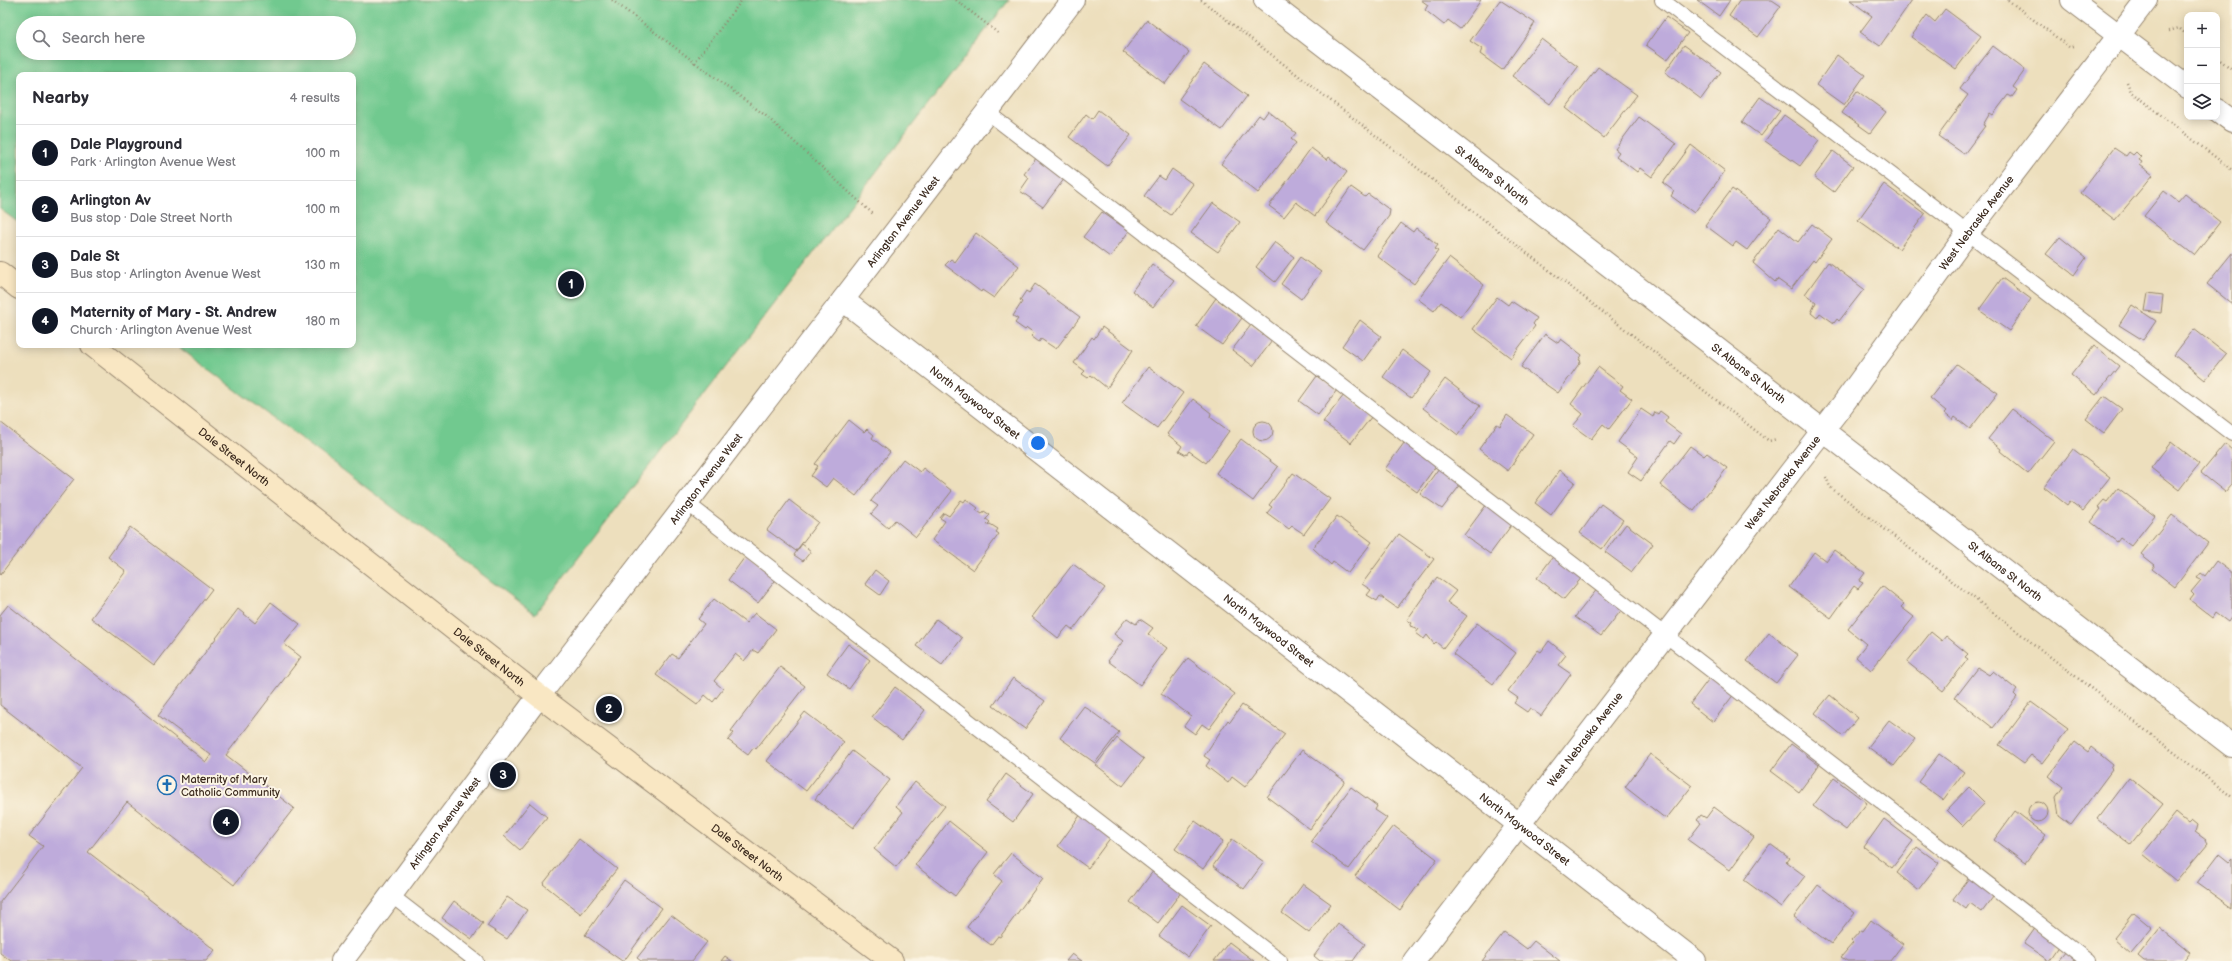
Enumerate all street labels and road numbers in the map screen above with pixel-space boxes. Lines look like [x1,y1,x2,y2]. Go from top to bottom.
street label: St Albans St North [1452,143,1532,208]
street label: Arlington Avenue West [864,173,943,270]
street label: West Nebraska Avenue [1937,173,2017,273]
street label: St Albans St North [1709,341,1788,406]
street label: North Maywood Street [927,364,1023,442]
street label: Dale Street North [196,425,272,489]
street label: Arlington Avenue West [667,430,746,527]
street label: West Nebraska Avenue [1743,433,1824,533]
street label: St Albans St North [1965,539,2045,604]
street label: North Maywood Street [1221,592,1317,670]
street label: Dale Street North [451,625,527,689]
street label: West Nebraska Avenue [1545,689,1626,789]
street label: Arlington Avenue West [407,774,484,872]
street label: North Maywood Street [1477,790,1573,869]
street label: Dale Street North [708,822,786,884]

